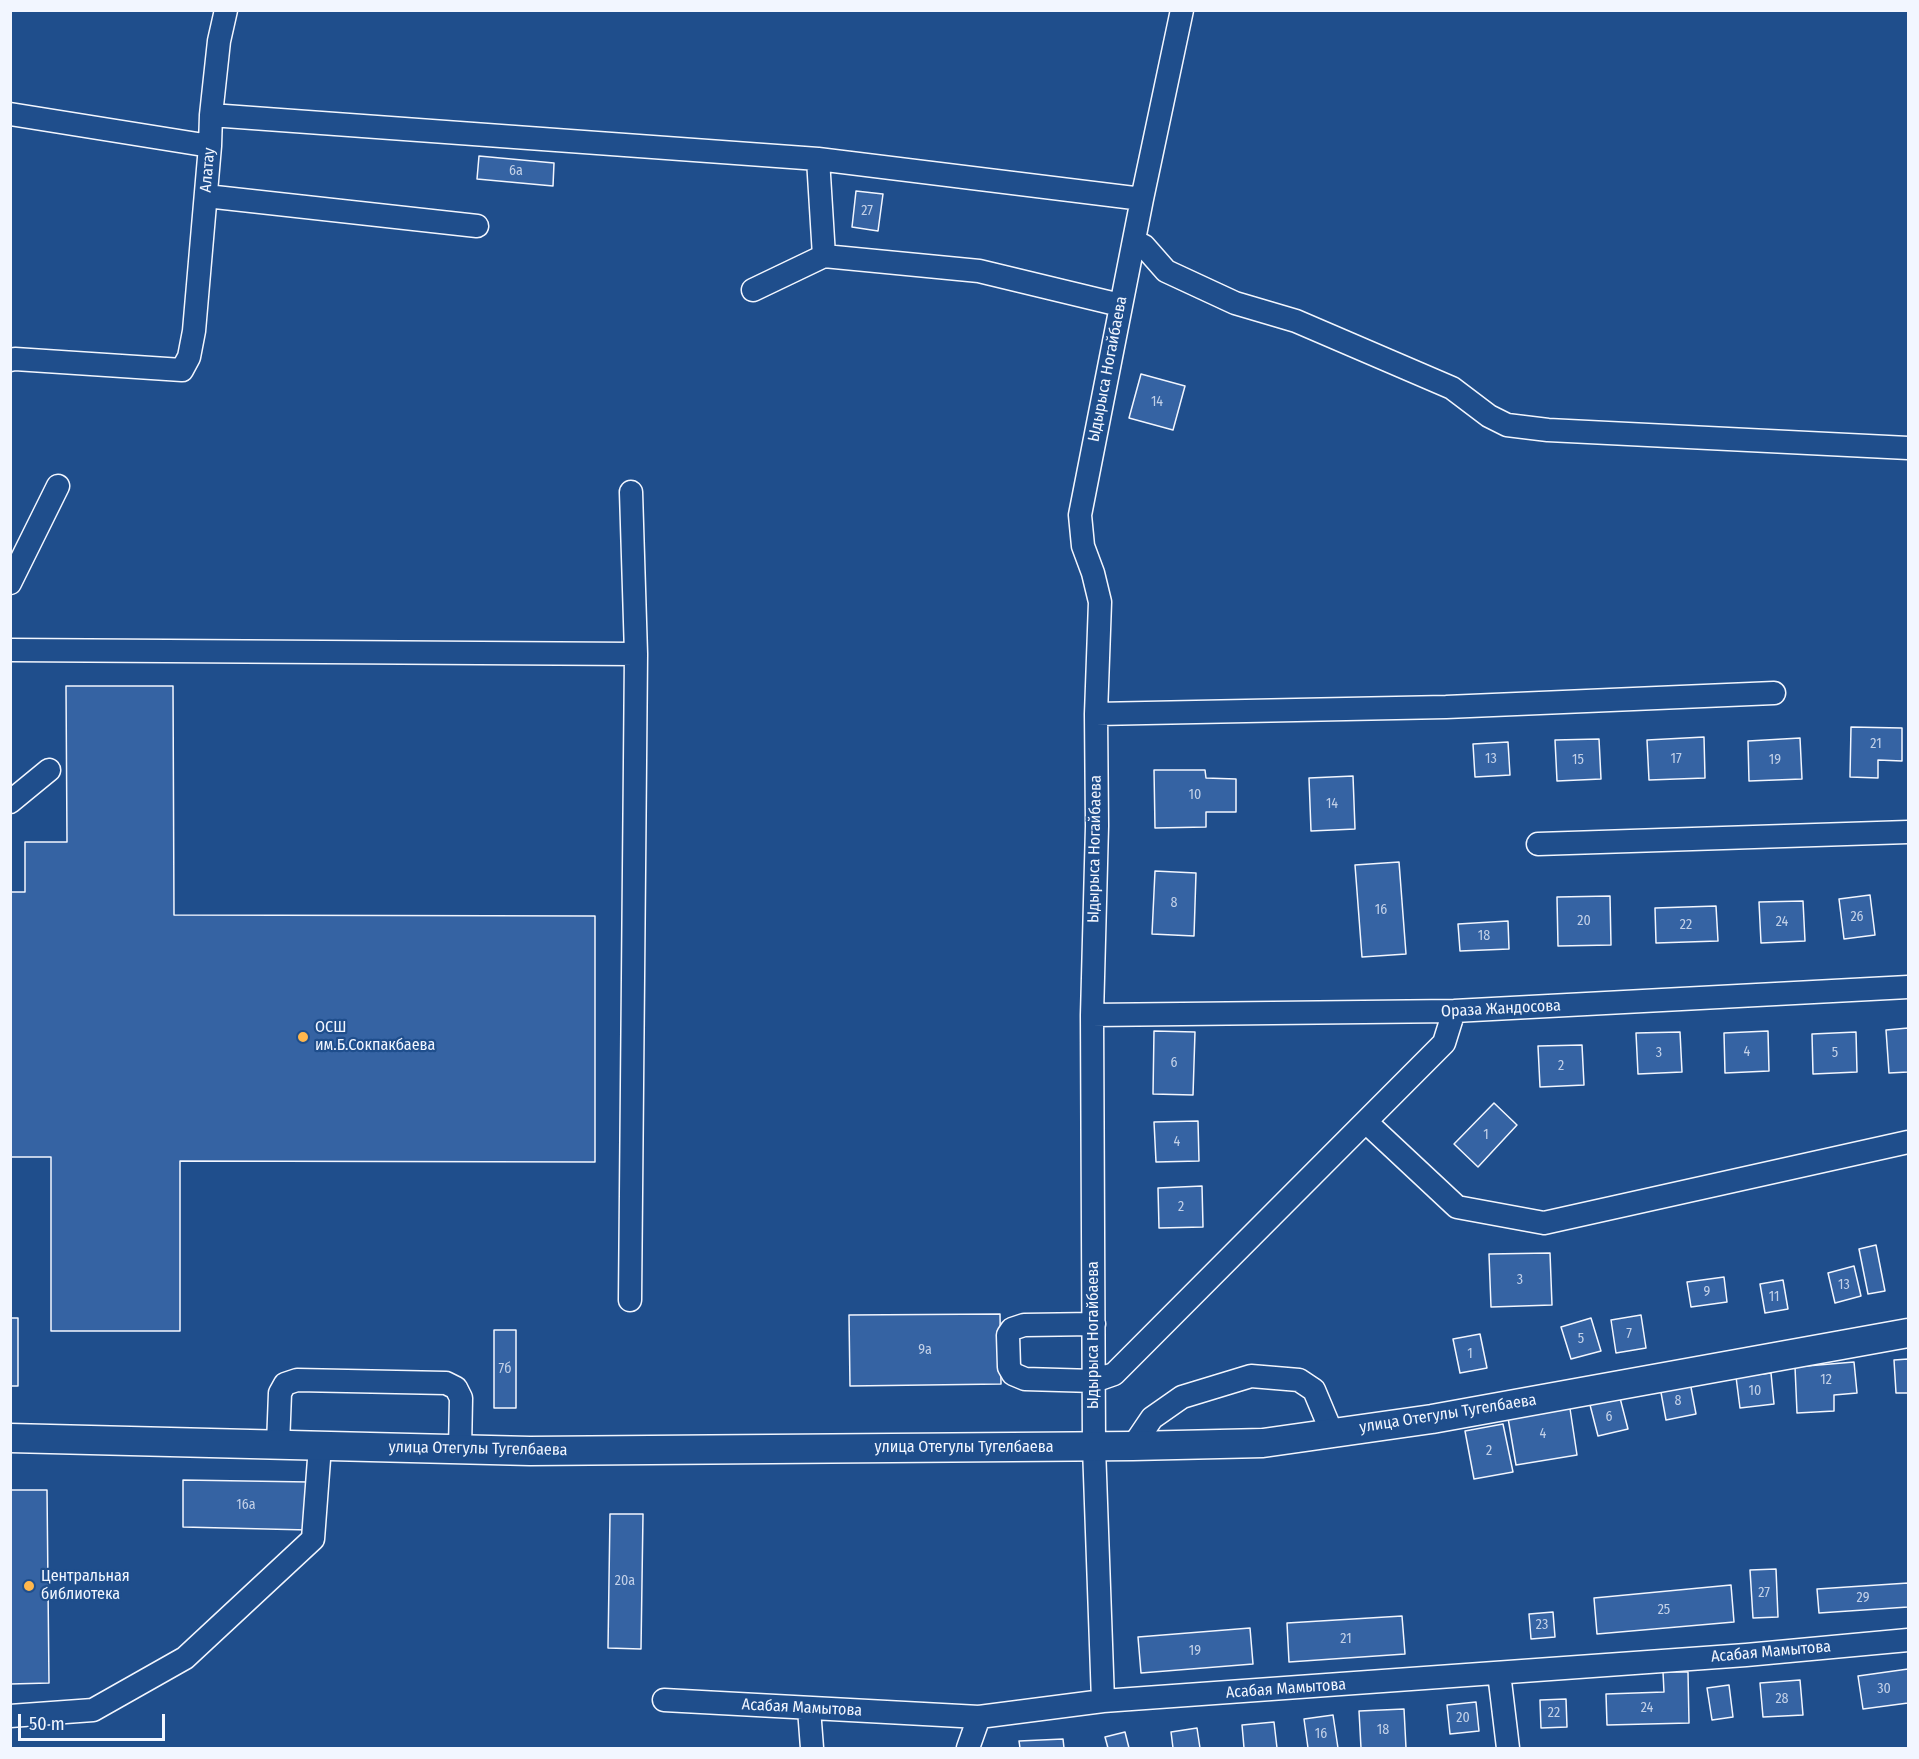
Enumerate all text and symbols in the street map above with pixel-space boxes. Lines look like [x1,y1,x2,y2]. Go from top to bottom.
street label: Алатау [196,147,220,193]
house number: 6а [509,163,523,179]
house number: 27 [861,203,873,219]
street label: Ыдырыса Ногайбаева [1084,295,1132,443]
house number: 14 [1151,394,1163,410]
house number: 21 [1870,736,1882,752]
house number: 13 [1485,751,1497,767]
house number: 17 [1670,751,1682,767]
house number: 15 [1572,752,1584,768]
house number: 19 [1769,752,1781,768]
street label: Ыдырыса Ногайбаева [1084,775,1106,923]
house number: 10 [1189,787,1201,803]
house number: 14 [1326,796,1338,812]
house number: 8 [1171,895,1177,911]
house number: 16 [1375,902,1387,918]
house number: 26 [1850,909,1864,925]
house number: 20 [1577,913,1591,929]
house number: 24 [1776,914,1788,930]
house number: 22 [1680,917,1692,933]
house number: 18 [1478,928,1490,944]
street label: Ораза Жандосова [1441,996,1561,1022]
place label: ОСШ им.Б.Сокпакбаева [315,1018,435,1056]
marker: ОСШ им.Б.Сокпакбаева [296,1030,310,1044]
house number: 4 [1744,1044,1750,1060]
house number: 3 [1656,1045,1662,1061]
house number: 5 [1832,1045,1838,1061]
house number: 6 [1171,1055,1177,1071]
house number: 2 [1558,1058,1564,1074]
house number: 1 [1483,1127,1489,1143]
house number: 4 [1174,1134,1180,1150]
house number: 2 [1178,1199,1184,1215]
street label: Ыдырыса Ногайбаева [1084,1261,1104,1409]
house number: 3 [1517,1272,1523,1288]
house number: 13 [1838,1277,1850,1293]
house number: 9 [1704,1284,1710,1300]
house number: 11 [1769,1289,1779,1305]
house number: 7 [1626,1326,1632,1342]
house number: 5 [1578,1331,1584,1347]
house number: 9а [918,1342,932,1358]
house number: 1 [1467,1346,1473,1362]
house number: 7б [499,1361,511,1377]
house number: 12 [1820,1372,1832,1388]
house number: 10 [1749,1383,1761,1399]
street label: улица Отегулы Тугелбаева [1358,1391,1538,1437]
house number: 8 [1675,1393,1681,1409]
house number: 6 [1606,1409,1612,1425]
house number: 4 [1540,1426,1546,1442]
street label: улица Отегулы Тугелбаева [388,1438,568,1460]
street label: улица Отегулы Тугелбаева [875,1438,1053,1458]
house number: 2 [1486,1443,1492,1459]
house number: 16а [236,1497,256,1513]
place label: Центральная библиотека [41,1567,130,1605]
house number: 20а [615,1573,635,1589]
marker: Центральная библиотека [22,1579,36,1593]
house number: 27 [1758,1585,1770,1601]
house number: 29 [1857,1590,1869,1606]
house number: 25 [1658,1602,1670,1618]
house number: 23 [1536,1617,1548,1633]
house number: 21 [1340,1631,1352,1647]
street label: Асабая Мамытова [1710,1637,1832,1667]
house number: 19 [1189,1643,1201,1659]
street label: Асабая Мамытова [1225,1675,1347,1703]
house number: 30 [1877,1681,1891,1697]
house number: 28 [1775,1691,1789,1707]
street label: Асабая Мамытова [741,1695,863,1721]
house number: 24 [1641,1700,1653,1716]
scale bar [21,1702,168,1740]
house number: 22 [1548,1705,1560,1721]
house number: 20 [1456,1710,1470,1726]
text: 50 m [29,1713,65,1735]
house number: 18 [1377,1722,1389,1738]
house number: 16 [1315,1726,1327,1742]

